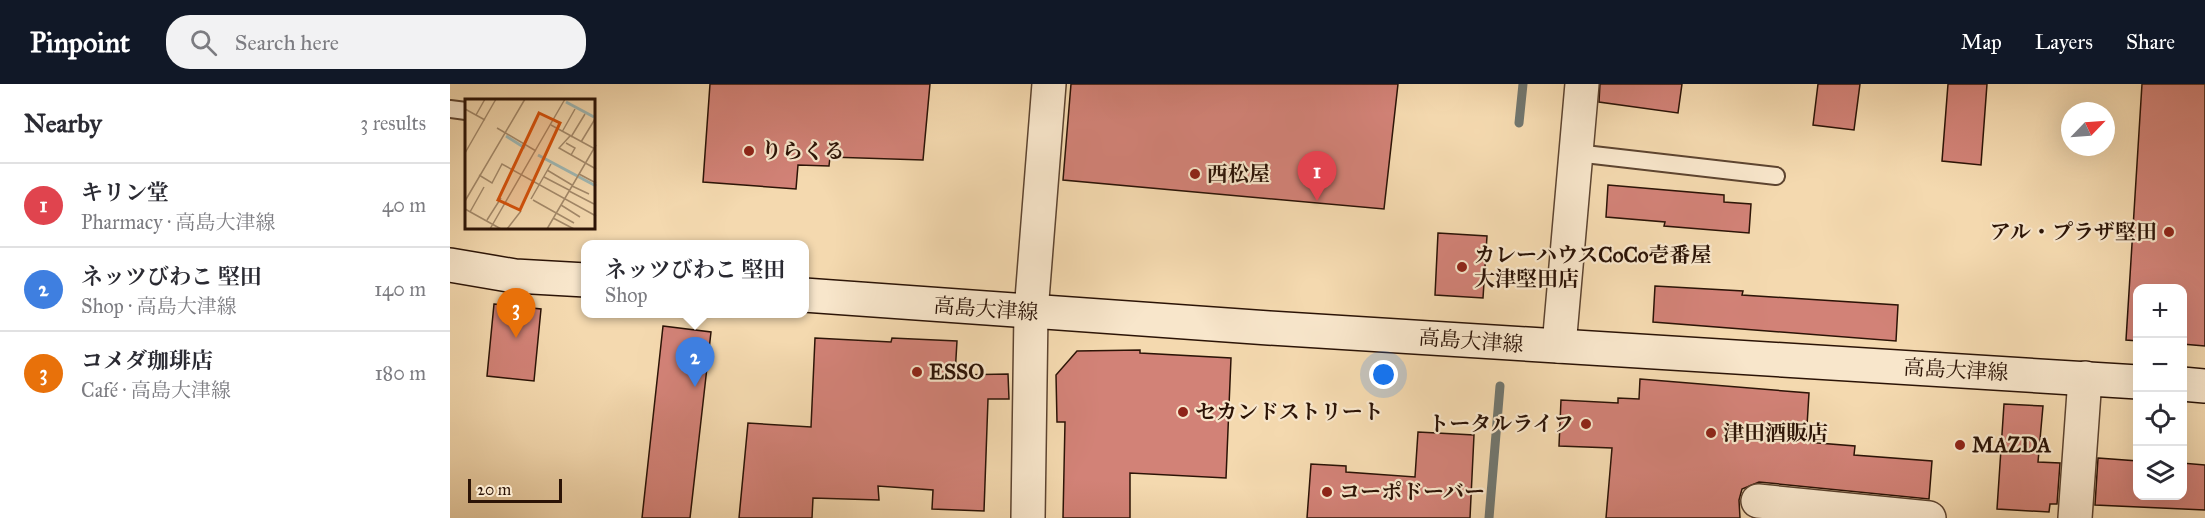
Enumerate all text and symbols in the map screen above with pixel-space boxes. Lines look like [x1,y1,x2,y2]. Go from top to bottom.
search box [166,15,586,69]
text: Pinpoint [30,25,130,60]
icon: search [187,26,220,59]
text: Search here [235,29,339,56]
text: Map [1961,29,2002,55]
text: Layers [2035,29,2093,55]
text: Share [2126,29,2175,55]
inset map [465,99,596,230]
north arrow [2061,102,2115,156]
text: Nearby [24,107,102,139]
text: 3 results [360,111,426,135]
place label: りらくる [761,138,845,164]
marker: りらくる [742,144,756,158]
pin: 1 [1298,152,1336,201]
place label: 西松屋 [1207,161,1270,187]
marker: 西松屋 [1188,167,1202,181]
text: キリン堂 [81,179,169,206]
text: 1 [40,193,47,217]
text: 40 m [382,193,426,217]
text: Pharmacy · 高島大津線 [81,210,276,234]
place label: アル・プラザ堅田 [1990,219,2157,245]
marker: アル・プラザ堅田 [2162,225,2176,239]
popup [581,240,809,318]
place label: カレーハウスCoCo壱番屋 大津堅田店 [1474,242,1711,292]
text: ネッツびわこ 堅田 [605,256,785,283]
marker: カレーハウスCoCo壱番屋 大津堅田店 [1455,260,1469,274]
text: ネッツびわこ 堅田 [81,263,262,290]
text: 2 [39,277,48,301]
text: 140 m [374,277,426,301]
text: Shop [605,283,647,307]
map controls [2133,284,2187,500]
button: + [2133,284,2187,338]
pin: 3 [496,288,536,338]
street label: 高島大津線 [933,292,1039,326]
text: Shop · 高島大津線 [81,294,237,318]
street label: 高島大津線 [1418,324,1524,358]
pin: 2 [676,338,714,387]
button: − [2133,338,2187,392]
text: コメダ珈琲店 [81,347,213,374]
street label: 高島大津線 [1903,354,2009,386]
place label: ESSO [929,359,984,385]
your location [1369,360,1398,389]
text: 3 [40,361,48,385]
text: 180 m [375,361,426,385]
marker: ESSO [910,365,924,379]
text: Café · 高島大津線 [81,378,231,402]
button: locate [2133,392,2187,446]
place label: セカンドストリート [1195,399,1384,425]
marker: セカンドストリート [1176,405,1190,419]
place label: トータルライフ [1428,411,1574,437]
marker: トータルライフ [1579,417,1593,431]
place label: 津田酒販店 [1723,420,1828,446]
marker: 津田酒販店 [1704,426,1718,440]
place label: MAZDA [1972,432,2052,458]
marker: MAZDA [1953,438,1967,452]
button: layers [2133,446,2187,500]
scale bar [468,476,562,504]
place label: コーポドーバー [1339,479,1485,505]
text: 20 m [477,480,511,499]
marker: コーポドーバー [1320,485,1334,499]

